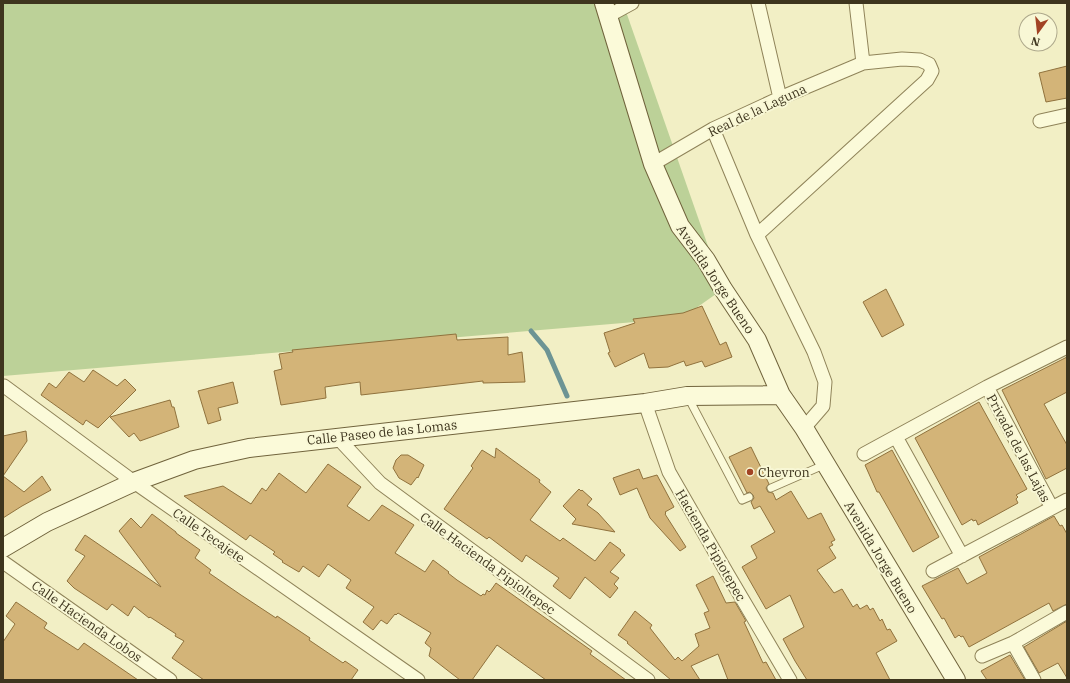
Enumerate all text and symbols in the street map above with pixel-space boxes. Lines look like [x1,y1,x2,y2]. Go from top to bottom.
north arrow [1018,12,1058,52]
text: N [1029,34,1041,50]
street label: Real de la Laguna [705,80,809,141]
street label: Avenida Jorge Bueno [673,222,758,337]
street label: Privada de las Lajas [983,391,1054,505]
street label: Calle Paseo de las Lomas [306,416,458,449]
place label: Chevron [758,464,810,481]
marker: Chevron [745,467,755,477]
street label: Hacienda Pipiotepec [672,486,750,604]
street label: Avenida Jorge Bueno [840,498,921,616]
street label: Calle Tecajete [169,504,248,567]
street label: Calle Hacienda Pipioltepec [417,508,559,618]
street label: Calle Hacienda Lobos [28,577,145,666]

